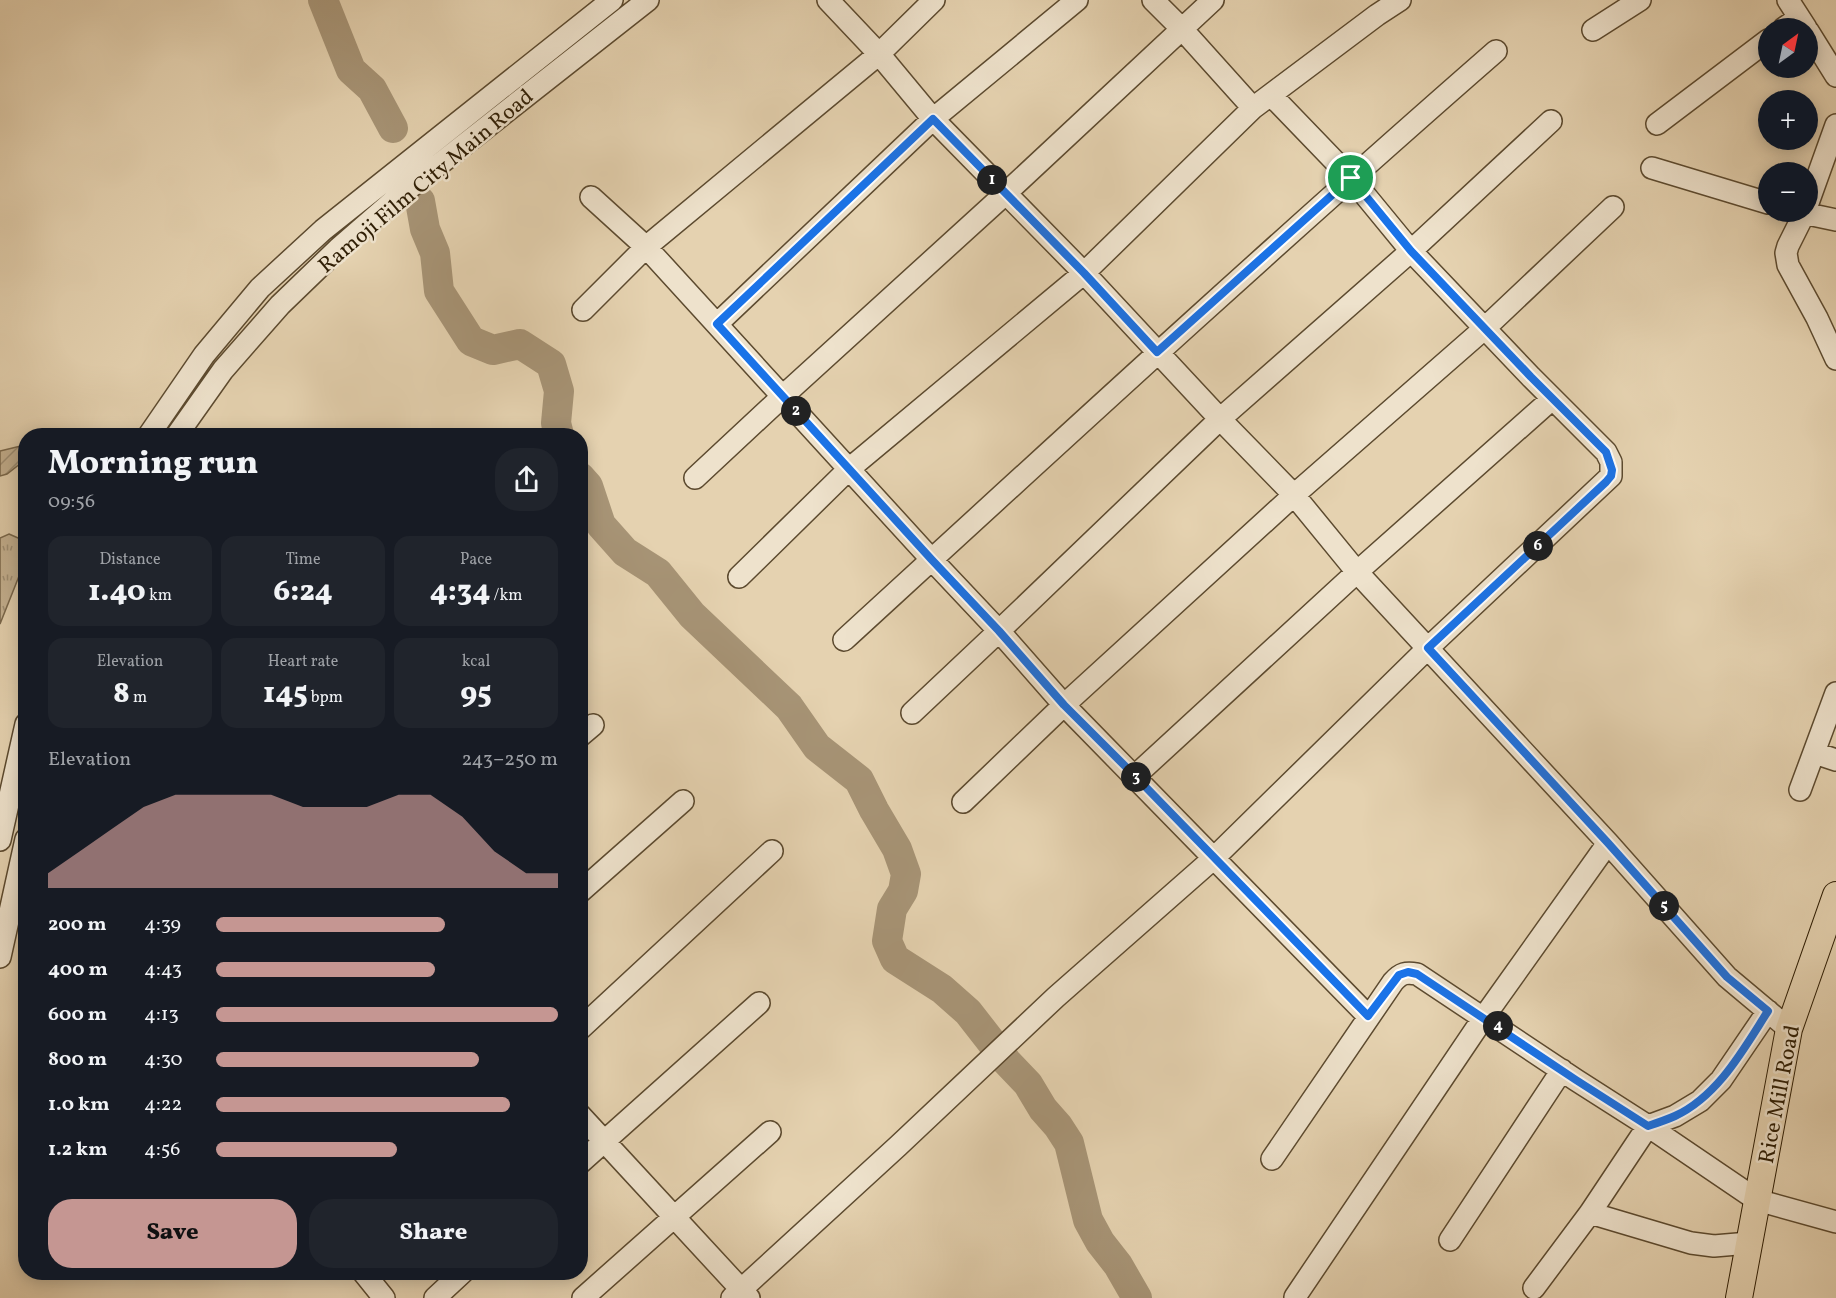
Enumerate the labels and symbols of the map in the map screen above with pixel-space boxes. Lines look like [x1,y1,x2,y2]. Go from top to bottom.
north arrow [1758,18,1818,78]
street label: Ramoji Film City Main Road [312,82,541,281]
pin [1325,152,1376,203]
pin: 1 [977,165,1007,195]
pin: 2 [781,396,811,426]
pin: 6 [1523,531,1553,561]
pin: 3 [1121,762,1151,792]
pin: 5 [1649,891,1679,921]
pin: 4 [1483,1011,1513,1041]
street label: Rice Mill Road [1752,1022,1809,1166]

